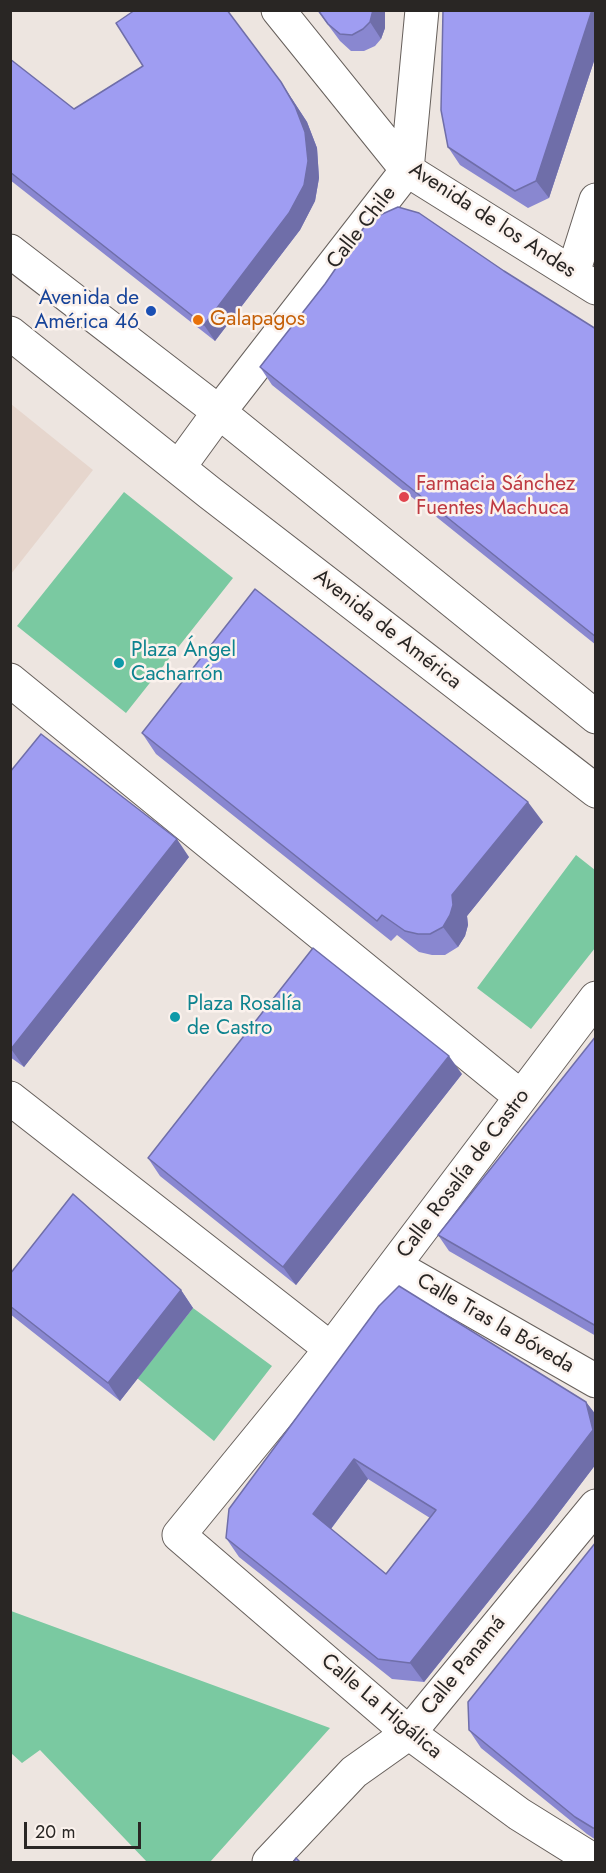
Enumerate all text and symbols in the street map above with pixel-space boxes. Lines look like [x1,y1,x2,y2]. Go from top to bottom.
street label: Avenida de los Andes [404,158,580,284]
street label: Calle Chile [322,182,402,274]
place label: Avenida de América 46 [35,286,139,336]
marker: Avenida de América 46 [144,304,158,318]
place label: Galapagos [210,307,305,333]
marker: Galapagos [191,313,205,327]
place label: Farmacia Sánchez Fuentes Machuca [416,472,575,522]
marker: Farmacia Sánchez Fuentes Machuca [397,490,411,504]
street label: Avenida de América [308,565,466,695]
place label: Plaza Ángel Cacharrón [131,638,236,688]
marker: Plaza Ángel Cacharrón [112,656,126,670]
place label: Plaza Rosalía de Castro [187,992,302,1042]
marker: Plaza Rosalía de Castro [168,1010,182,1024]
street label: Calle Rosalía de Castro [392,1084,536,1264]
street label: Calle Tras la Bóveda [412,1269,578,1379]
street label: Calle Panamá [416,1611,512,1721]
street label: Calle La Higálica [315,1649,447,1765]
scale bar [27,1810,144,1848]
text: 20 m [35,1819,75,1845]

